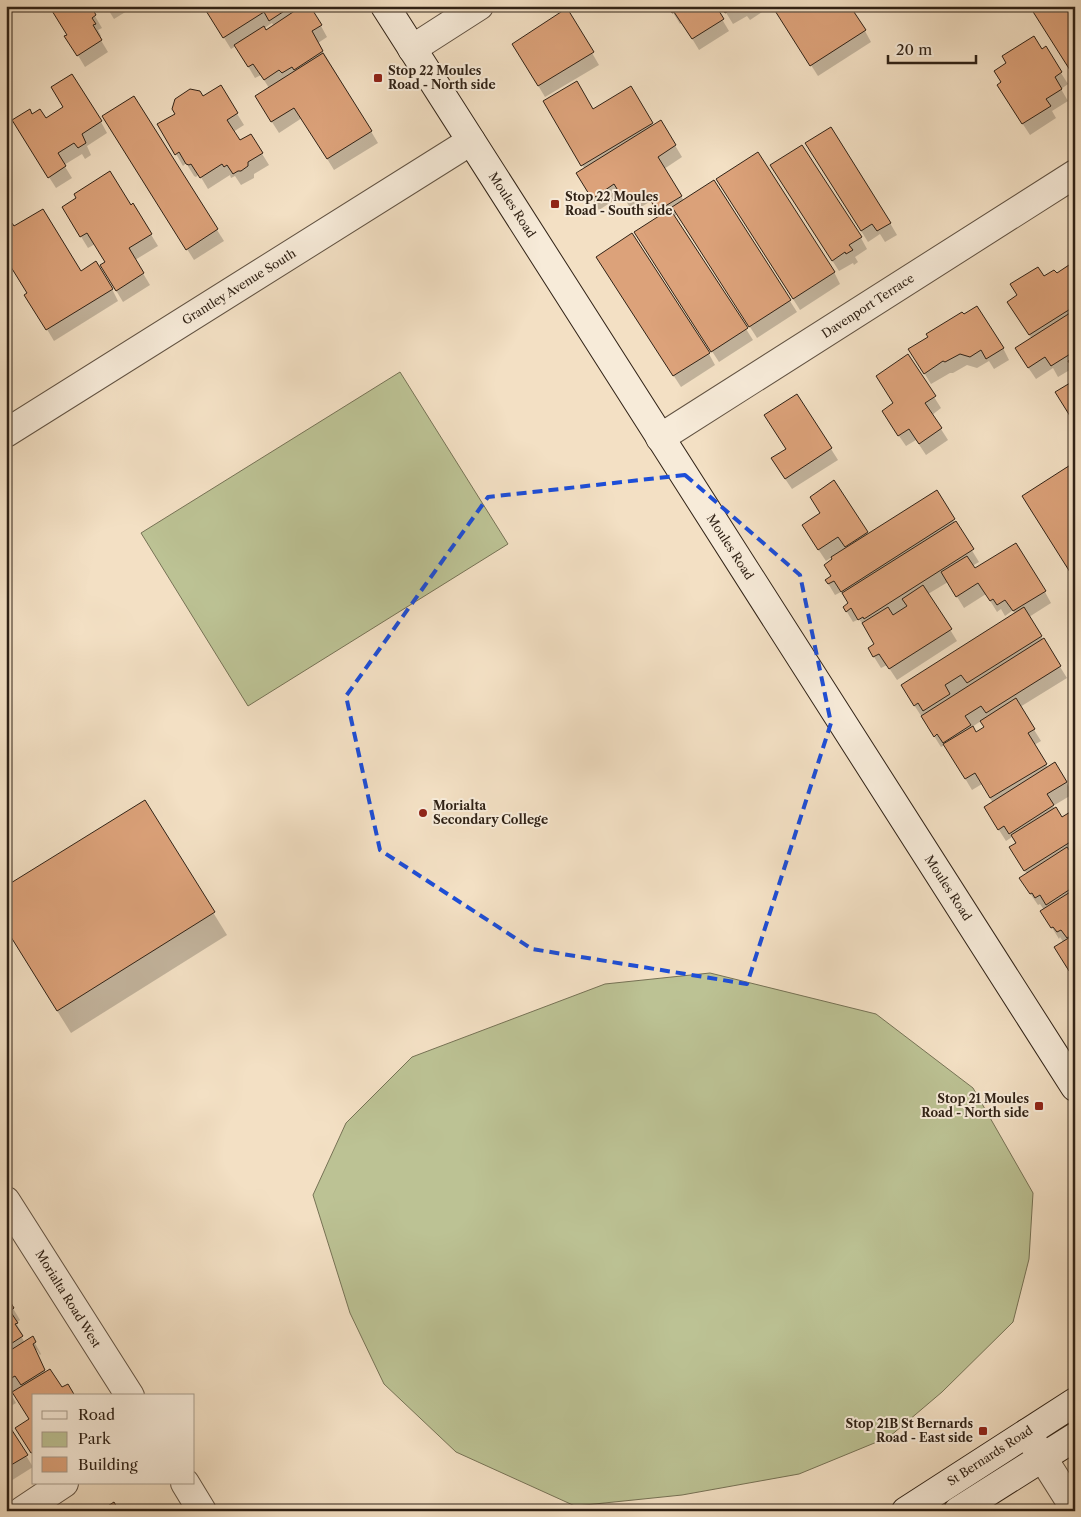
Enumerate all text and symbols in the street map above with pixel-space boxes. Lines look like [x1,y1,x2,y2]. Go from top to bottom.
scale bar [888,32,976,64]
text: 20 m [896,40,932,59]
place label: Stop 22 Moules Road - North side [388,63,496,92]
marker: Stop 22 Moules Road - North side [372,72,384,84]
street label: Moules Road [486,169,539,241]
place label: Stop 22 Moules Road - South side [565,189,672,218]
marker: Stop 22 Moules Road - South side [549,198,561,210]
street label: Grantley Avenue South [179,245,299,328]
street label: Davenport Terrace [819,270,917,341]
street label: Moules Road [704,511,757,583]
place label: Morialta Secondary College [433,798,548,827]
marker: Morialta Secondary College [417,807,429,819]
street label: Moules Road [922,852,975,924]
place label: Stop 21 Moules Road - North side [921,1091,1029,1120]
marker: Stop 21 Moules Road - North side [1033,1100,1045,1112]
street label: Morialta Road West [32,1247,105,1351]
legend [32,1394,195,1484]
text: Road [78,1405,115,1424]
place label: Stop 21B St Bernards Road - East side [845,1416,973,1445]
street label: St Bernards Road [944,1422,1036,1489]
marker: Stop 21B St Bernards Road - East side [977,1425,989,1437]
text: Park [78,1429,112,1448]
text: Building [78,1455,138,1474]

